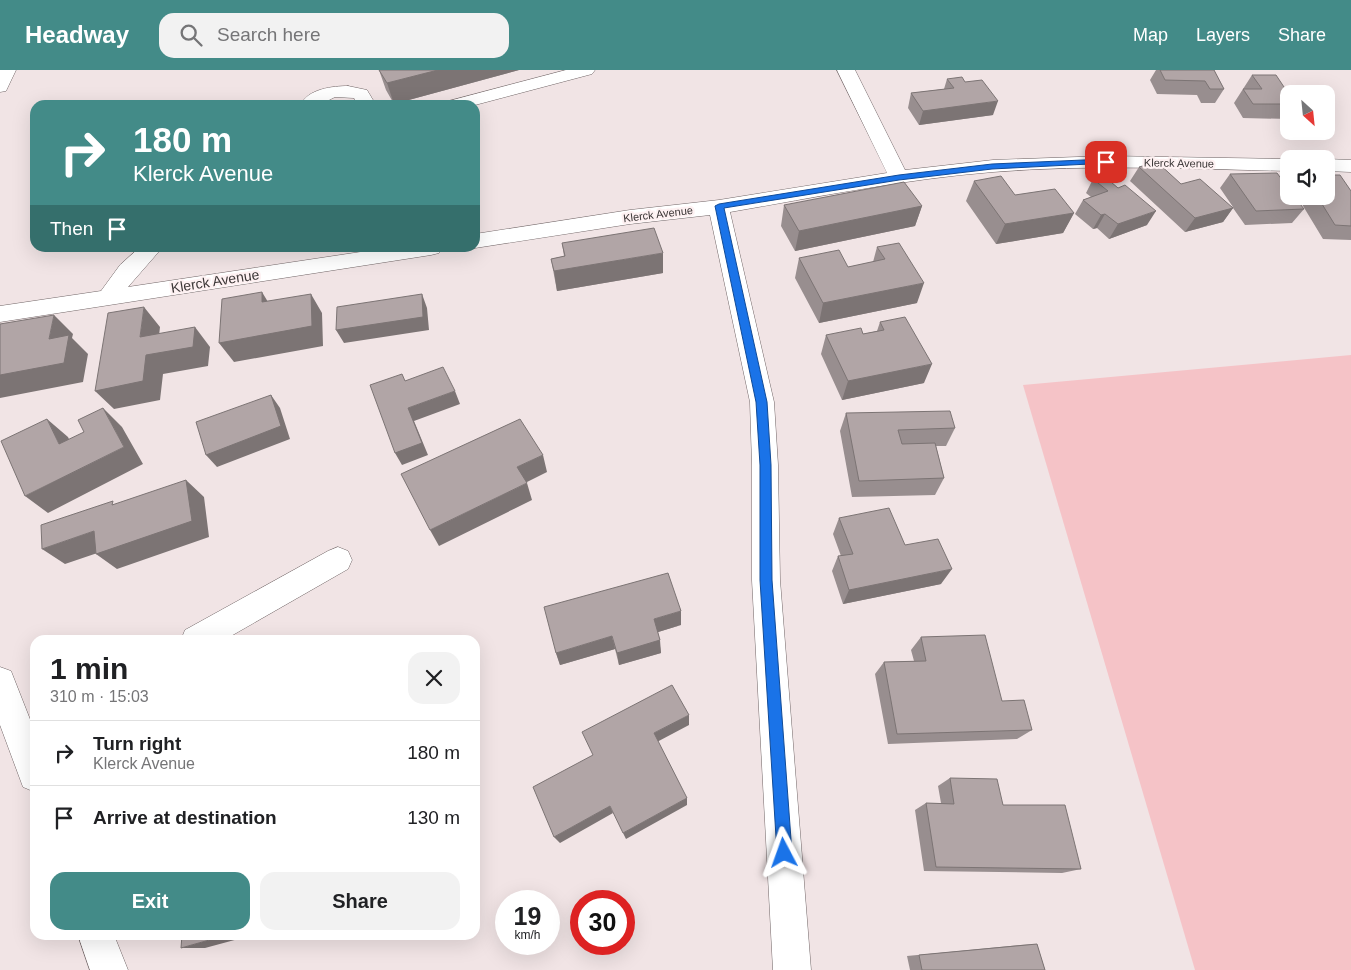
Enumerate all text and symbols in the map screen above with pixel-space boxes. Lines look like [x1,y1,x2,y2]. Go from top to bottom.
search box [159,13,509,58]
text: Headway [25,21,129,48]
icon: search [177,21,205,49]
text: Search here [217,24,321,45]
text: Map [1133,25,1168,45]
text: Layers [1196,25,1250,45]
text: Share [1278,25,1326,45]
north arrow [1280,85,1335,140]
map controls [1280,85,1335,205]
icon: right [50,120,115,185]
text: 180 m [133,120,232,159]
pin [1085,141,1127,183]
icon: arrive [1092,148,1120,176]
button: sound [1280,150,1335,205]
street label: Klerck Avenue [1144,156,1214,170]
text: Klerck Avenue [133,161,273,186]
street label: Klerck Avenue [622,204,694,224]
icon: arrive [103,215,131,243]
text: Then [50,218,93,239]
street label: Klerck Avenue [170,266,261,296]
text: 1 min [50,652,128,685]
button: close [408,652,460,704]
text: 310 m · 15:03 [50,688,149,705]
text: Turn right [93,733,181,754]
icon: right [50,739,78,767]
text: 180 m [407,742,460,763]
text: Klerck Avenue [93,755,195,772]
icon: arrive [50,804,78,832]
text: Arrive at destination [93,807,277,828]
text: 130 m [407,807,460,828]
position arrow [757,826,809,878]
button: Exit [50,872,250,930]
button: Share [260,872,460,930]
speed limit sign: 30 [570,890,635,955]
text: 19 [514,902,541,930]
text: km/h [514,928,541,942]

